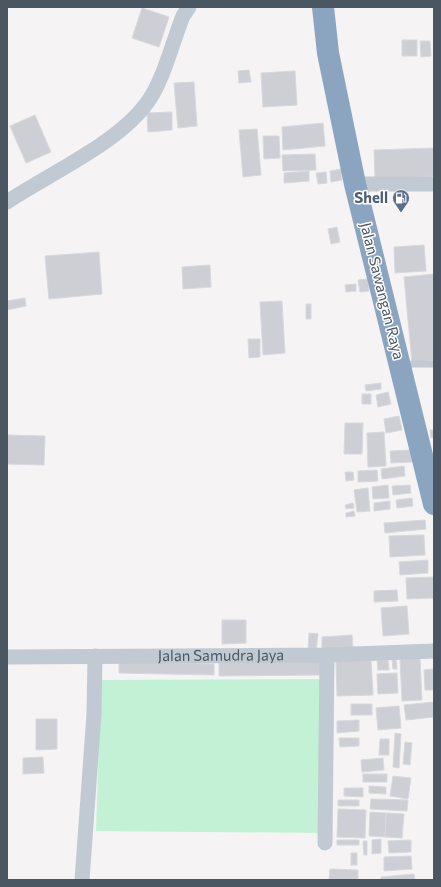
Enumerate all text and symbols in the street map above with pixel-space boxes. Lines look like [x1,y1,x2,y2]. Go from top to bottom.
place label: Shell [354,188,388,206]
fuel station icon: Shell [391,188,411,213]
street label: Jalan Sawangan Raya [357,220,409,361]
street label: Jalan Samudra Jaya [158,645,284,664]

